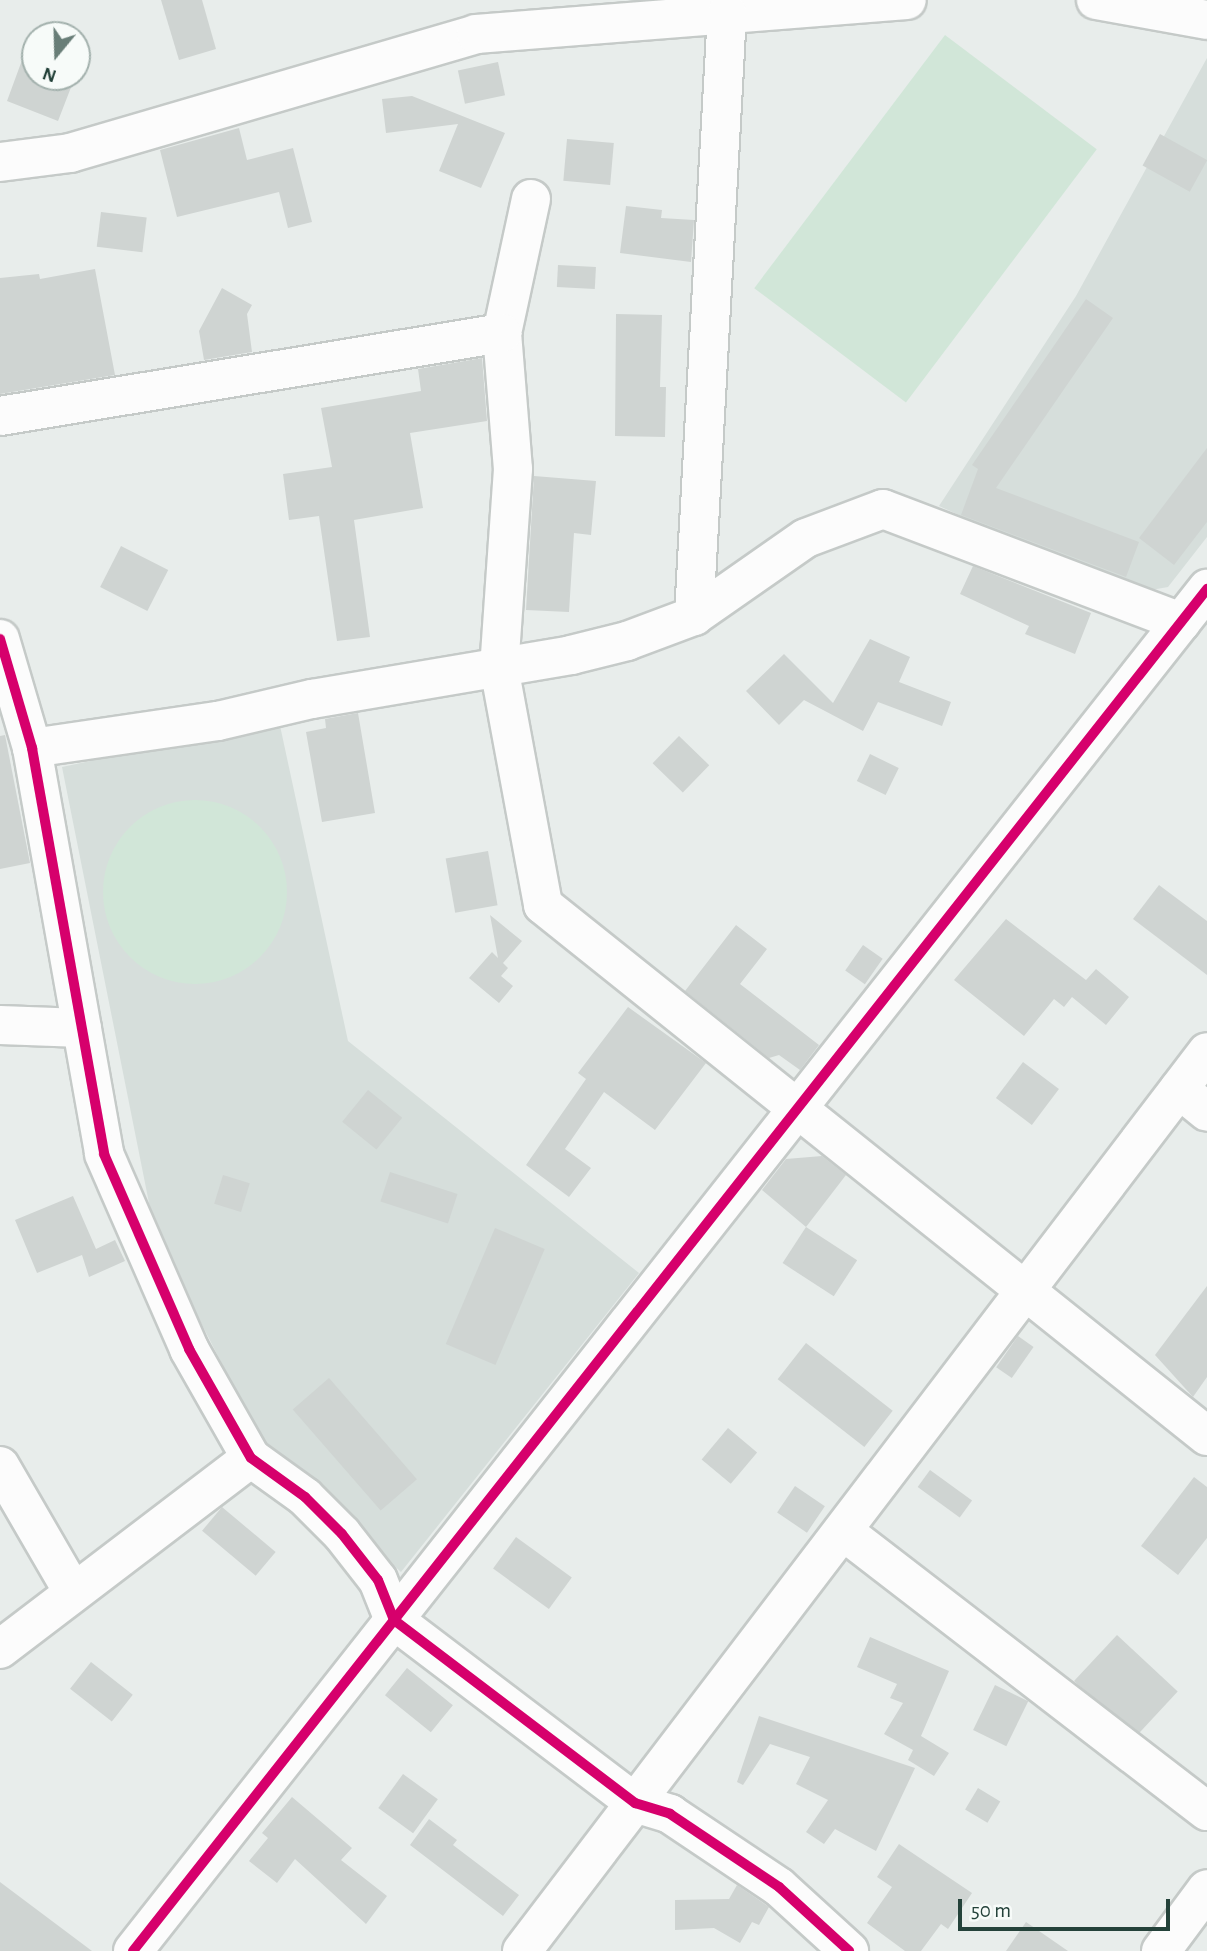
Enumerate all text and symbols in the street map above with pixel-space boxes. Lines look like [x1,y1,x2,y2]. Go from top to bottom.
north arrow [21,21,91,91]
text: N [40,63,59,86]
scale bar [962,1884,1174,1928]
text: 50 m [971,1900,1011,1921]

